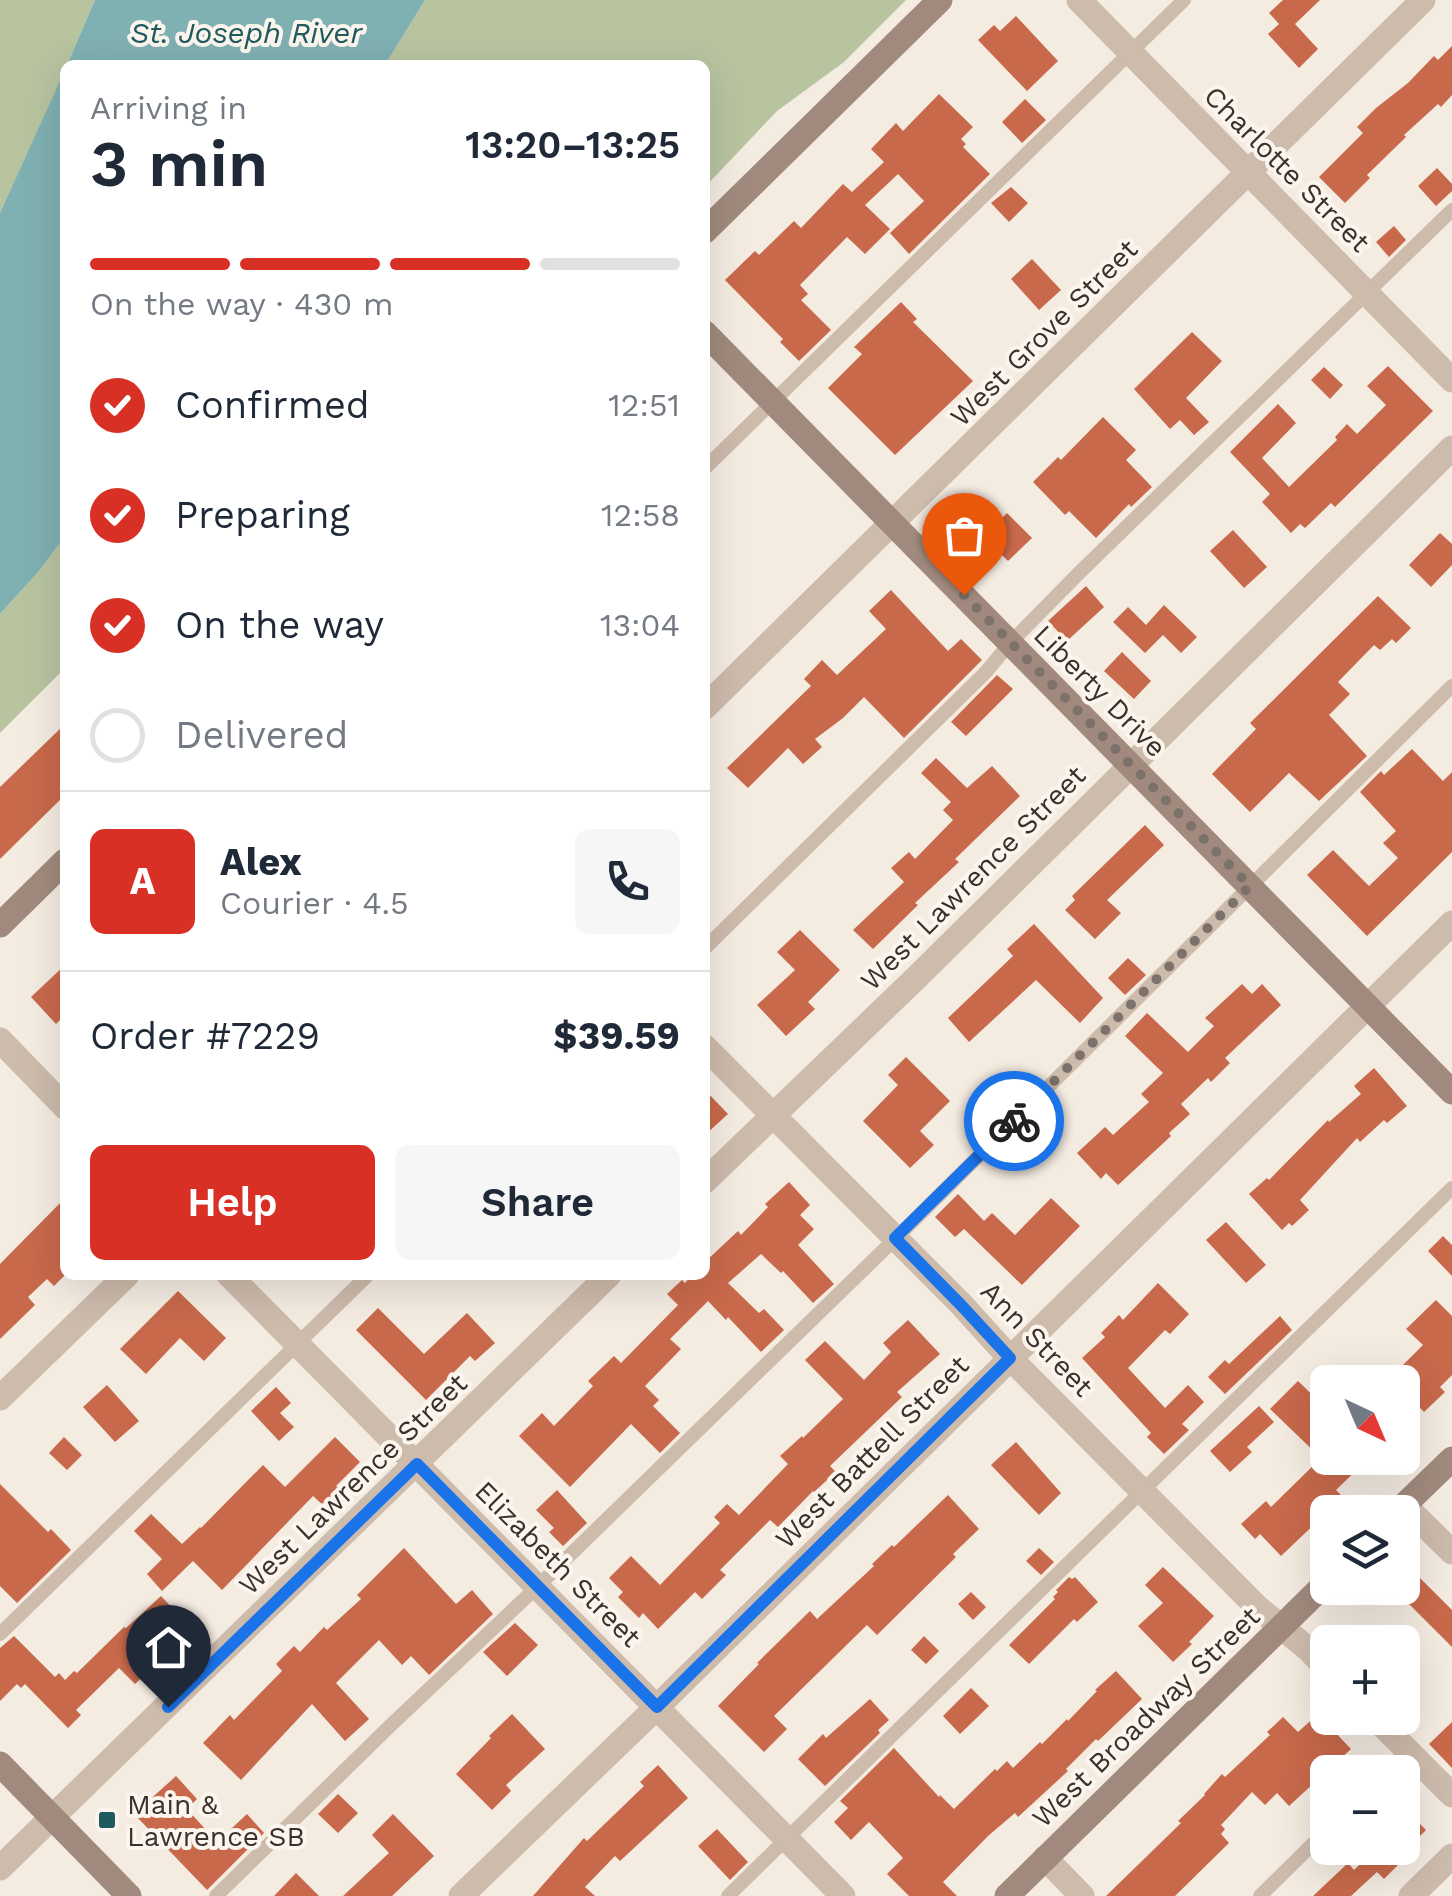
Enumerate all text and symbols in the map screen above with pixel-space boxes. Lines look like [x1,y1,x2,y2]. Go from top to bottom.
water label: St. Joseph River [130,15,363,50]
street label: Charlotte Street [1197,79,1377,259]
text: Arriving in [90,89,247,127]
text: 13:20–13:25 [465,123,680,167]
text: 3 min [90,126,268,202]
street label: West Grove Street [944,232,1145,433]
text: On the way · 430 m [90,285,394,323]
icon: check [90,378,145,433]
text: Confirmed [175,383,370,427]
text: 12:51 [608,386,680,424]
icon: check [90,488,145,543]
text: Preparing [175,493,350,537]
pin [922,493,1007,596]
text: 12:58 [601,496,680,534]
icon: bag [937,508,992,563]
icon: check [90,598,145,653]
text: On the way [175,603,384,647]
text: 13:04 [600,606,680,644]
street label: Liberty Drive [1027,618,1173,764]
text: Delivered [175,713,348,757]
street label: West Lawrence Street [854,759,1092,997]
button: phone [575,829,680,934]
text: Alex [220,840,302,884]
text: A [130,859,155,903]
text: Courier · 4.5 [220,884,409,922]
text: Order #7229 [90,1014,320,1058]
text: $39.59 [553,1014,680,1058]
courier [964,1071,1064,1171]
icon: bike [987,1094,1042,1149]
button: Help [90,1145,375,1260]
button: Share [395,1145,680,1260]
street label: Ann Street [974,1275,1100,1404]
street label: West Battell Street [769,1348,976,1555]
north arrow [1310,1365,1420,1475]
map controls [1310,1365,1420,1865]
street label: West Lawrence Street [232,1366,474,1601]
street label: Elizabeth Street [468,1474,648,1654]
button: layers [1310,1495,1420,1605]
street label: West Broadway Street [1025,1600,1267,1834]
pin [126,1605,211,1708]
icon: home [141,1620,196,1675]
button: + [1310,1625,1420,1735]
button: − [1310,1755,1420,1865]
place label: Main & Lawrence SB [127,1788,305,1853]
marker: Main & Lawrence SB [96,1809,118,1831]

